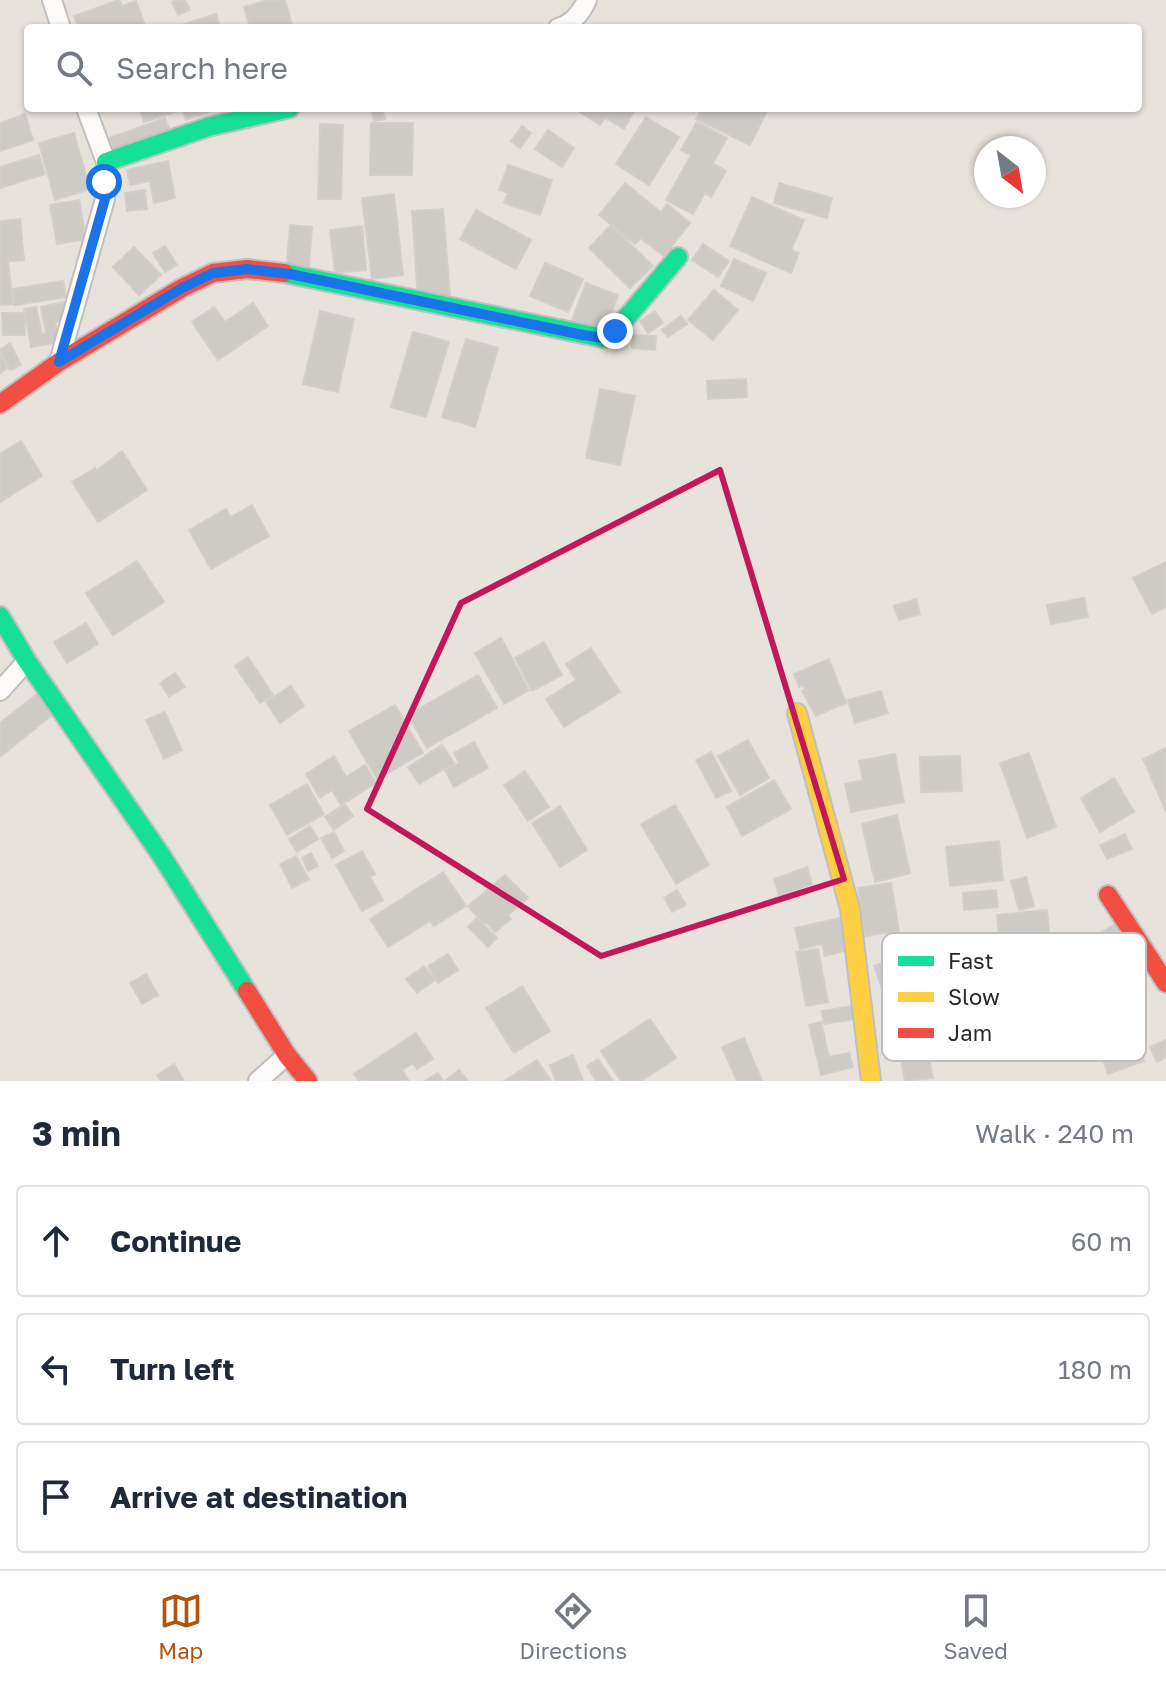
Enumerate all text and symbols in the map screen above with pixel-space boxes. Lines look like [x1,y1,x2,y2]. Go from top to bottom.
search box [24,24,1142,112]
icon: search [52,46,96,90]
text: Search here [116,50,288,86]
north arrow [974,136,1046,208]
route start [86,164,122,200]
route end [597,313,633,349]
legend [882,933,1146,1061]
text: Fast [948,947,994,974]
text: Slow [948,983,1000,1010]
text: Jam [948,1019,992,1046]
text: 3 min [32,1113,121,1153]
text: Walk · 240 m [975,1118,1134,1149]
icon: ahead [34,1219,78,1263]
text: Continue [110,1223,241,1259]
text: 60 m [1071,1226,1132,1257]
icon: left [34,1347,78,1391]
text: Turn left [110,1351,235,1387]
text: 180 m [1058,1354,1132,1385]
icon: arrive [34,1475,78,1519]
text: Arrive at destination [110,1479,407,1515]
tab: Map [158,1589,203,1664]
tab: Directions [520,1589,627,1664]
tab: Saved [944,1589,1008,1664]

